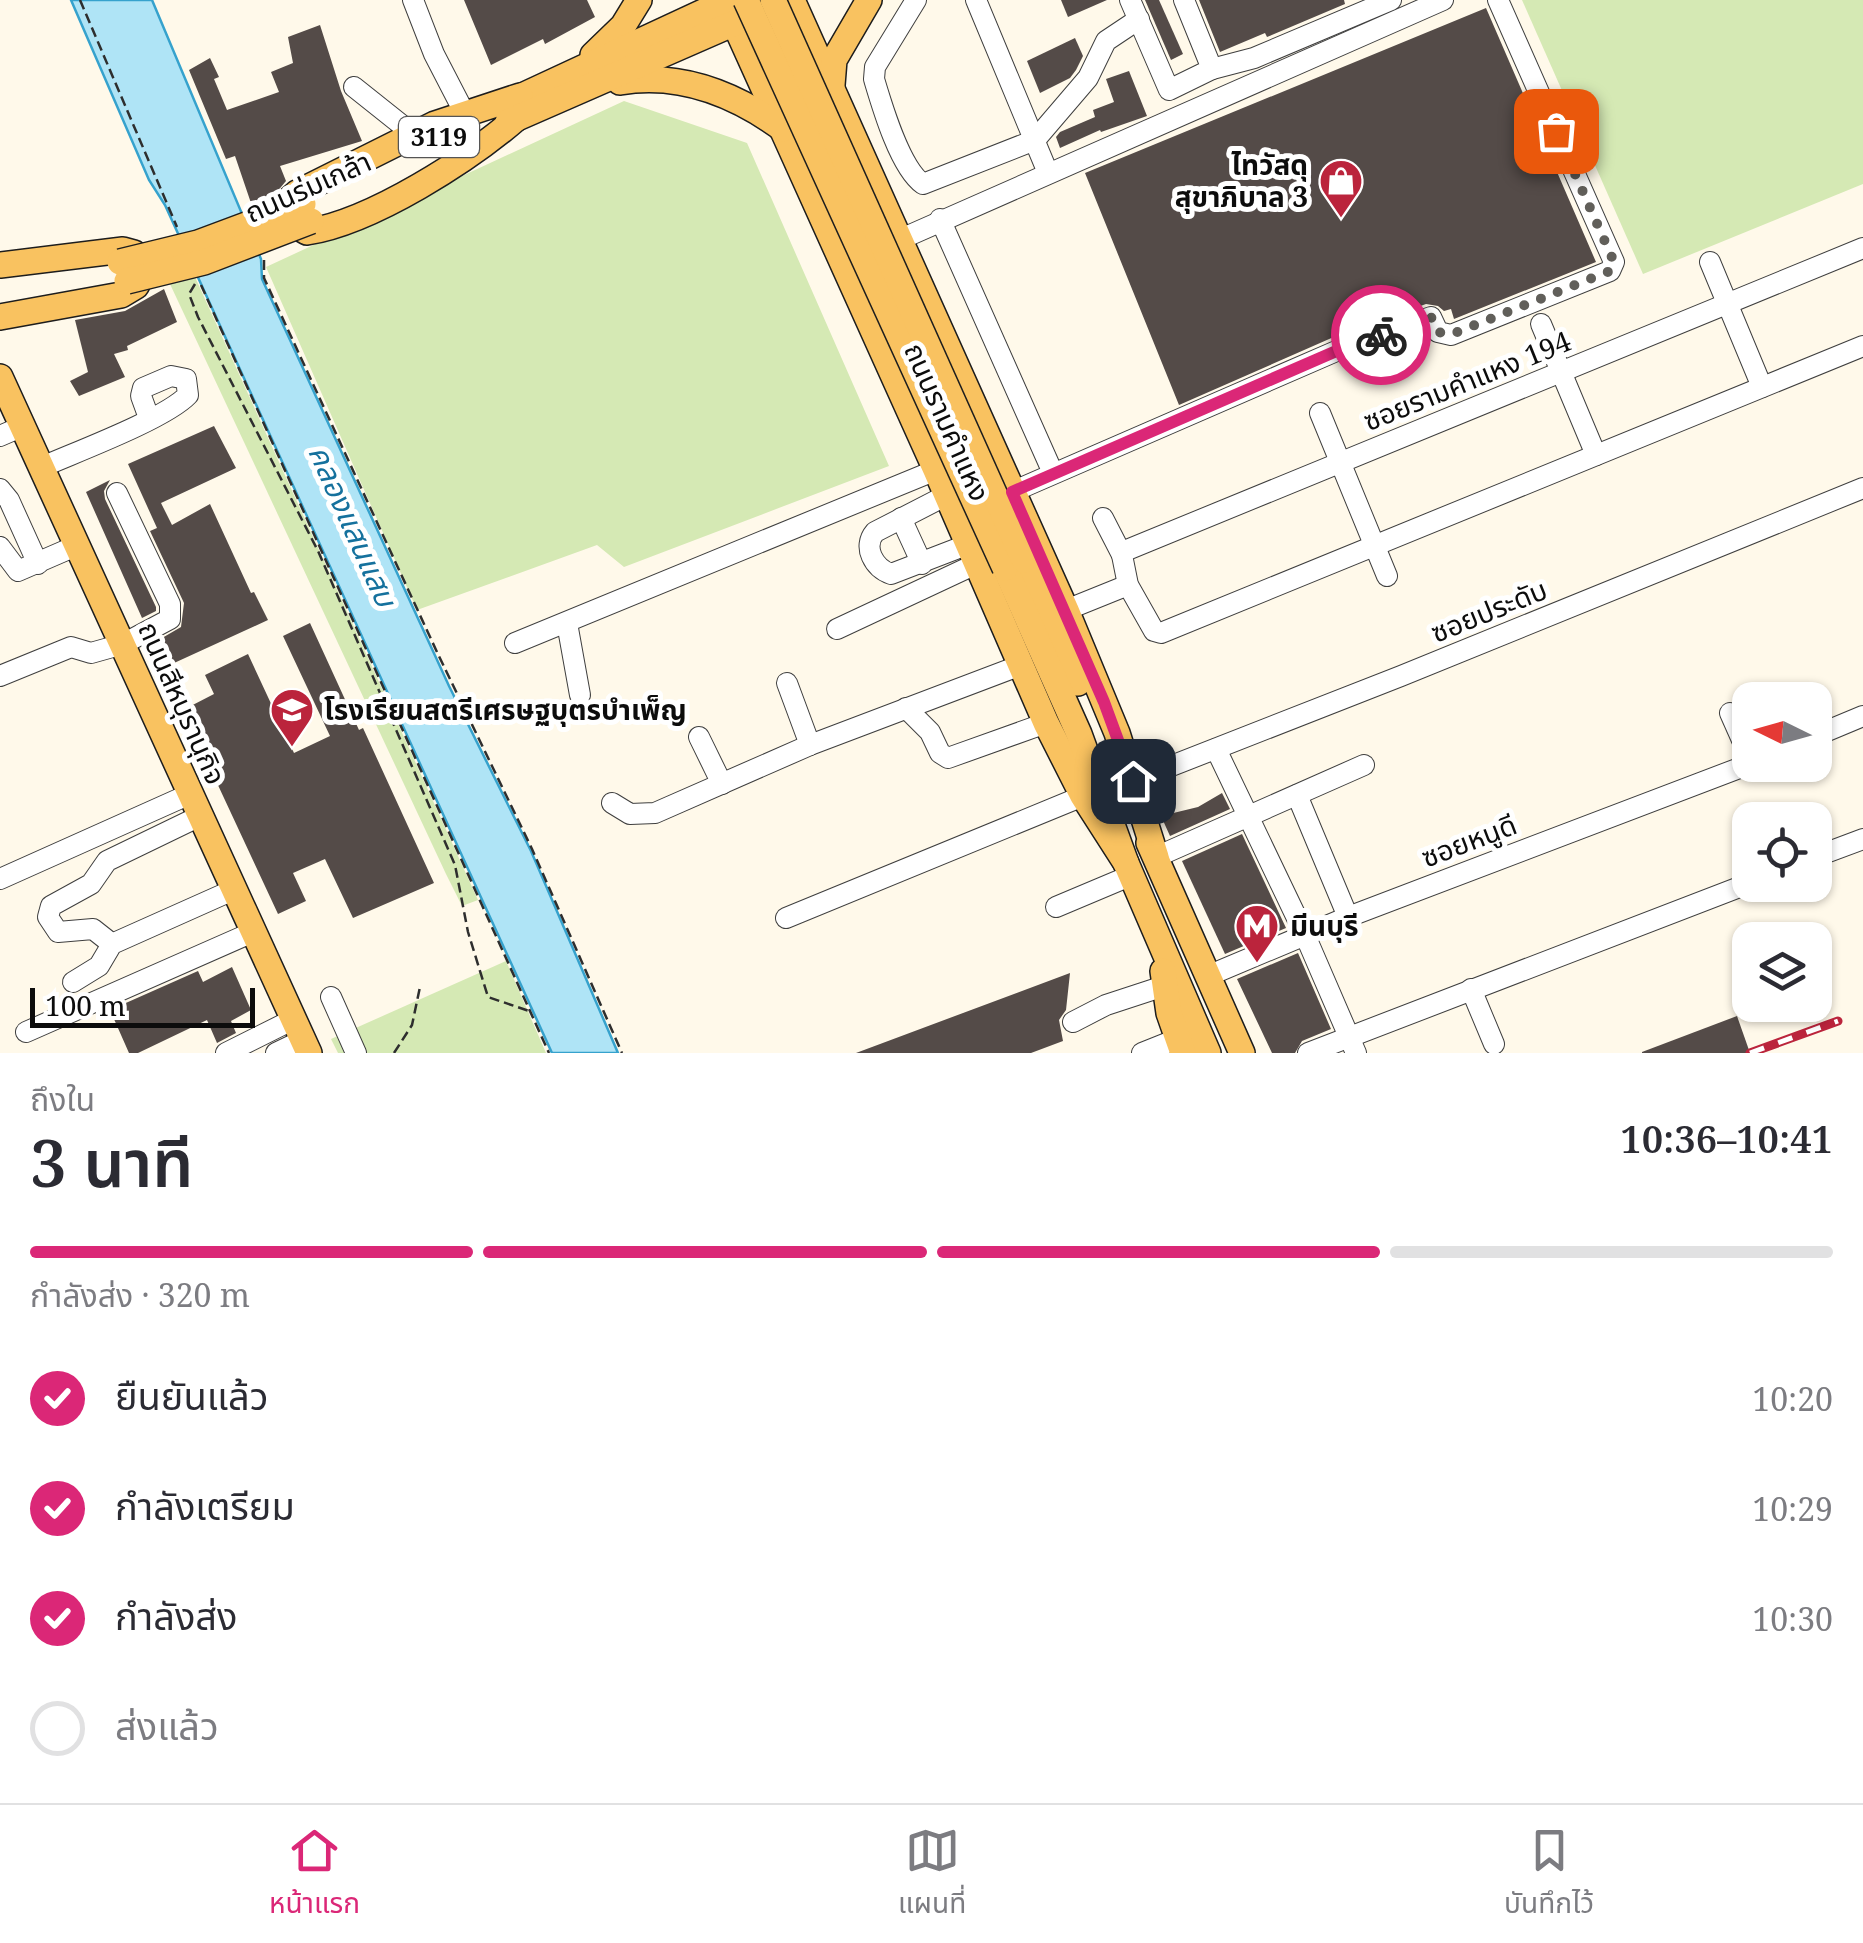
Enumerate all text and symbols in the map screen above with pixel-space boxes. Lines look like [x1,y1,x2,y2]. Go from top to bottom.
pin [1514,89,1599,174]
icon: bag [1529,104,1584,159]
road number: 3119 [399,117,479,157]
street label: ถนนร่มเกล้า [238,141,377,231]
place label: ไทวัสดุ สุขาภิบาล 3 [1175,145,1308,215]
shop icon: ไทวัสดุ สุขาภิบาล 3 [1318,158,1364,219]
courier [1331,285,1431,385]
icon: bike [1354,308,1409,363]
street label: ซอยรามคำแหง 194 [1357,321,1576,439]
street label: ถนนรามคำแหง [896,337,1000,507]
water label: คลองแสนแสบ [299,438,408,615]
street label: ซอยประดับ [1425,570,1553,651]
street label: ถนนสีหบุรานุกิจ [130,615,236,790]
north arrow [1732,682,1832,782]
map controls [1732,682,1832,1022]
school or university icon: โรงเรียนสตรีเศรษฐบุตรบำเพ็ญ [269,687,315,748]
place label: โรงเรียนสตรีเศรษฐบุตรบำเพ็ญ [324,690,687,728]
pin [1091,739,1176,824]
icon: home [1106,754,1161,809]
button: locate [1732,802,1832,902]
street label: ซอยหนูดี [1416,805,1522,876]
metro station icon: มีนบุรี [1234,903,1280,964]
place label: มีนบุรี [1290,906,1358,944]
button: layers [1732,922,1832,1022]
scale bar [30,983,255,1028]
text: 100 m [45,986,126,1024]
text: ถึงใน [30,1077,95,1120]
text: 10:36–10:41 [1620,1112,1833,1164]
text: 3 นาที [30,1118,193,1206]
text: กำลังส่ง · 320 m [30,1273,250,1316]
text: ยืนยันแล้ว [115,1369,268,1421]
icon: check [30,1371,85,1426]
text: 10:20 [1752,1377,1833,1420]
text: กำลังเตรียม [115,1479,295,1531]
icon: check [30,1481,85,1536]
text: 10:29 [1752,1487,1833,1530]
text: กำลังส่ง [115,1589,237,1641]
icon: check [30,1591,85,1646]
text: 10:30 [1752,1597,1833,1640]
text: ส่งแล้ว [115,1699,219,1751]
tab: หน้าแรก [269,1823,360,1926]
tab: แผนที่ [898,1823,966,1926]
tab: บันทึกไว้ [1504,1823,1594,1926]

